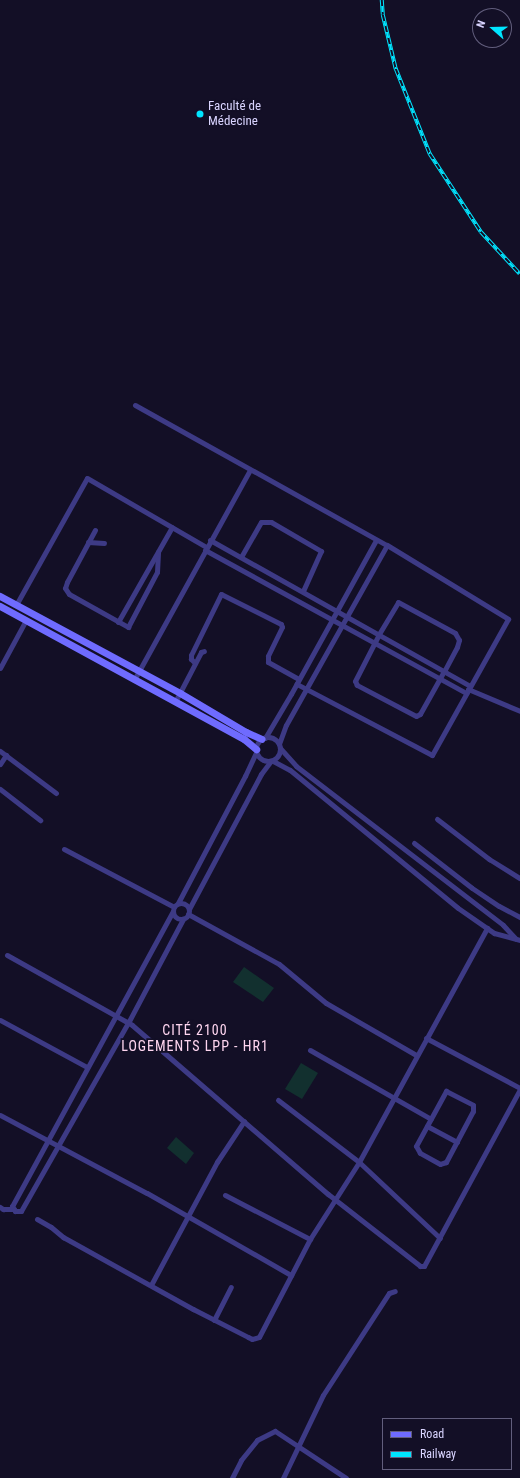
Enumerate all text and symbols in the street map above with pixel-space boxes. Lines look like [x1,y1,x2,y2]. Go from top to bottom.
north arrow [472,8,512,48]
text: N [474,19,488,29]
place label: Faculté de Médecine [208,99,261,130]
marker: Faculté de Médecine [195,109,205,119]
district label: CITÉ 2100 LOGEMENTS LPP - HR1 [121,1022,269,1054]
legend [382,1418,512,1470]
text: Road [420,1427,444,1441]
text: Railway [420,1447,456,1461]

